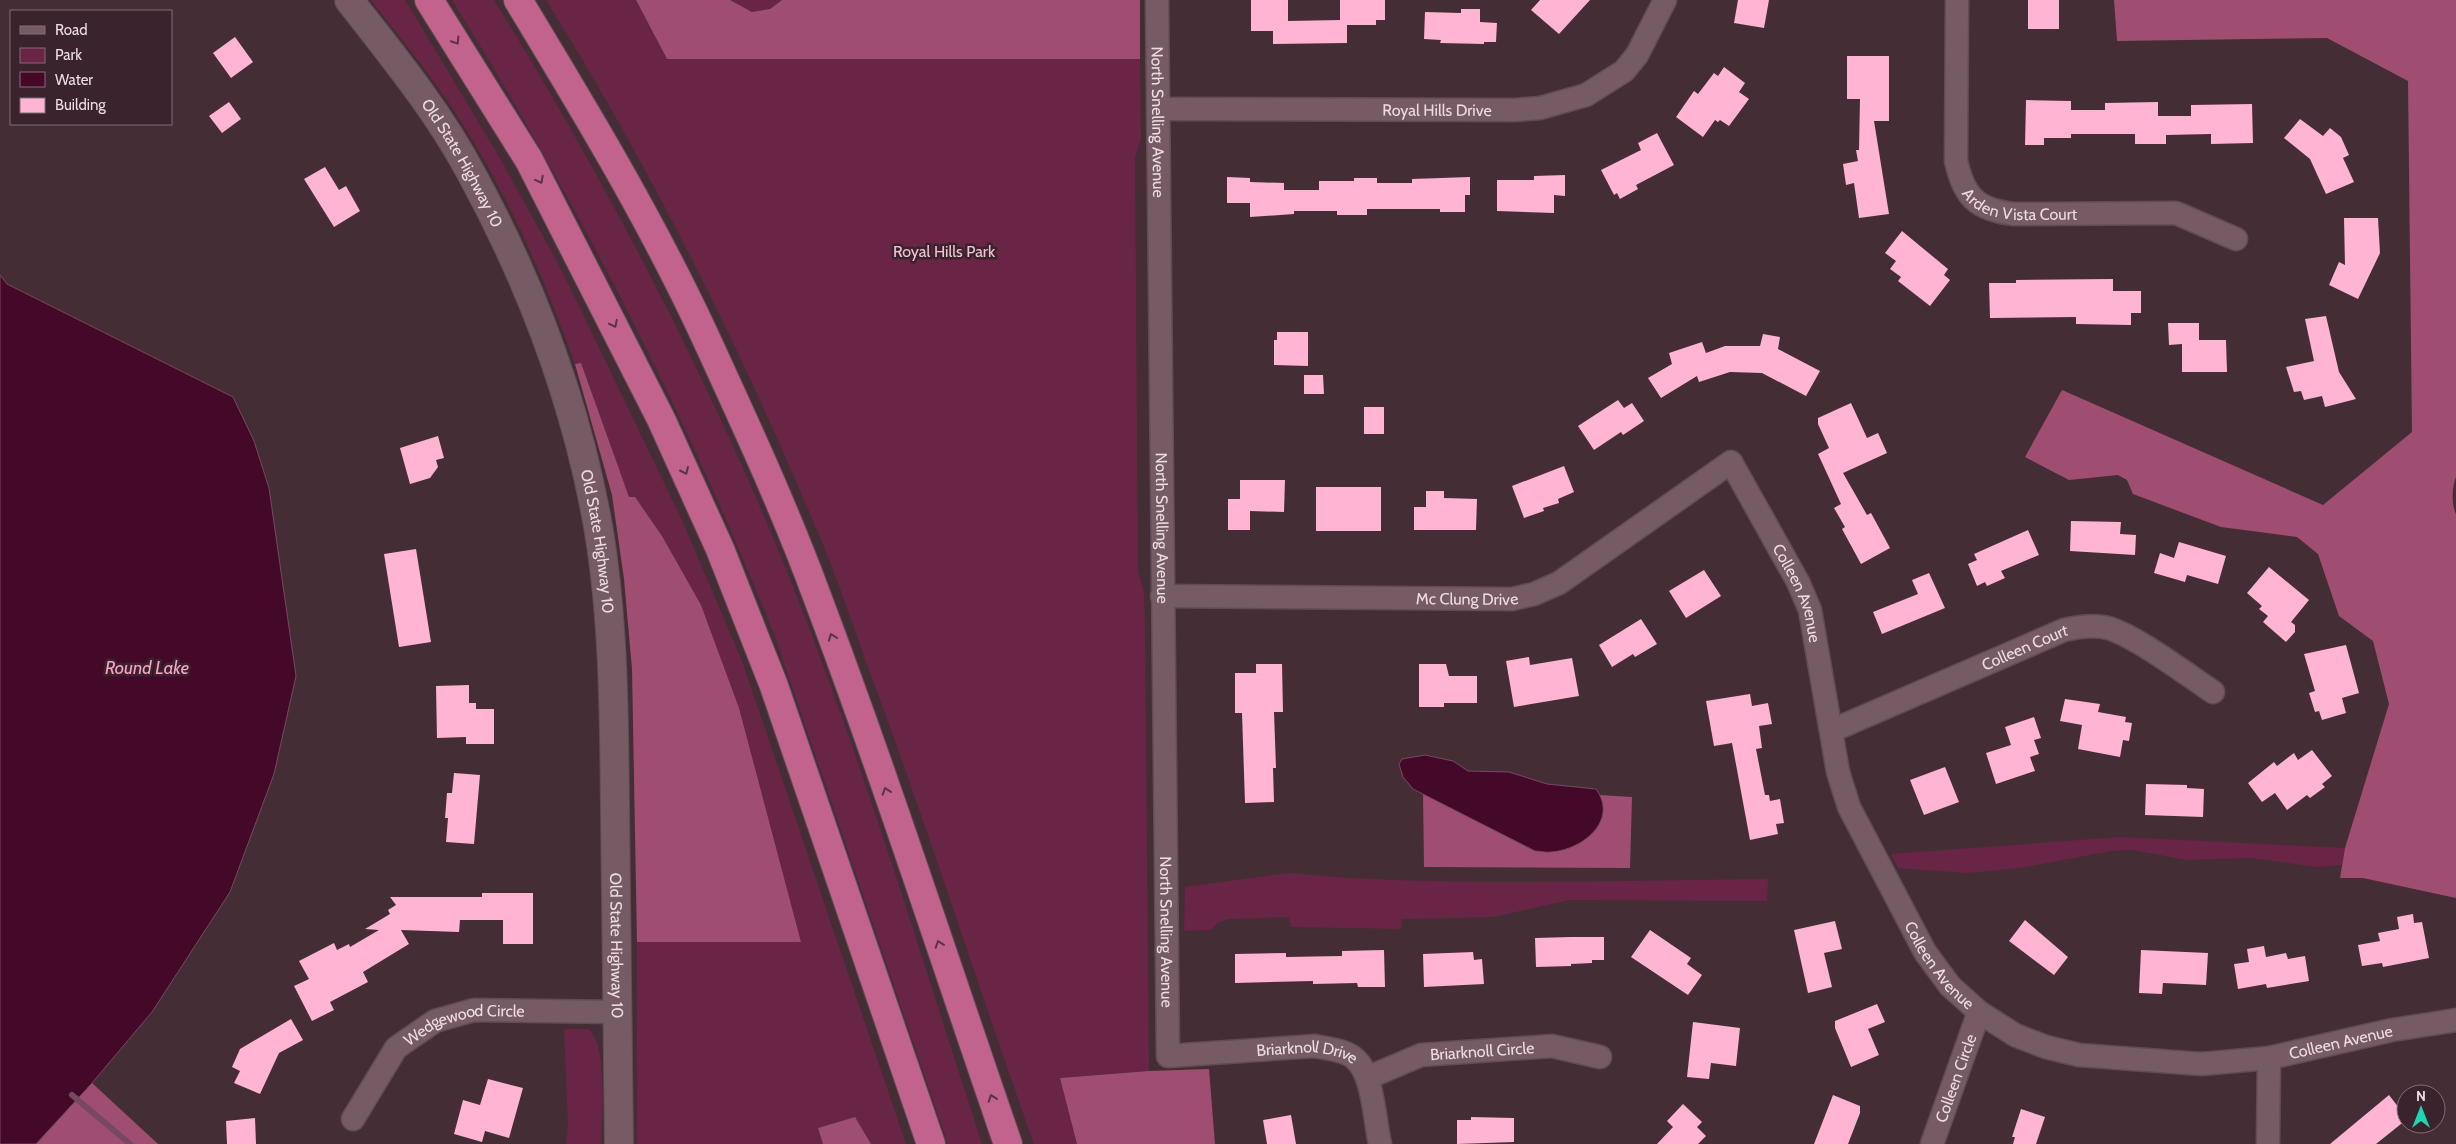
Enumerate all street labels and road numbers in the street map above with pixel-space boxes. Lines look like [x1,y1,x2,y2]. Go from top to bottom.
street label: North Snelling Avenue [1147,46,1168,198]
street label: Old State Highway 10 [417,95,507,231]
street label: Royal Hills Drive [1382,101,1492,120]
street label: Arden Vista Court [1958,184,2078,224]
street label: North Snelling Avenue [1152,452,1172,604]
street label: Old State Highway 10 [577,468,618,614]
street label: Colleen Avenue [1769,541,1824,644]
street label: Mc Clung Drive [1416,589,1520,609]
street label: Colleen Court [1979,620,2070,675]
street label: North Snelling Avenue [1156,856,1176,1008]
street label: Old State Highway 10 [606,873,627,1018]
street label: Colleen Avenue [1900,918,1978,1013]
street label: Wedgewood Circle [400,1001,525,1050]
street label: Colleen Avenue [2287,1021,2394,1063]
street label: Colleen Circle [1931,1031,1980,1125]
street label: Briarknoll Drive [1256,1037,1362,1068]
street label: Briarknoll Circle [1429,1038,1535,1064]

